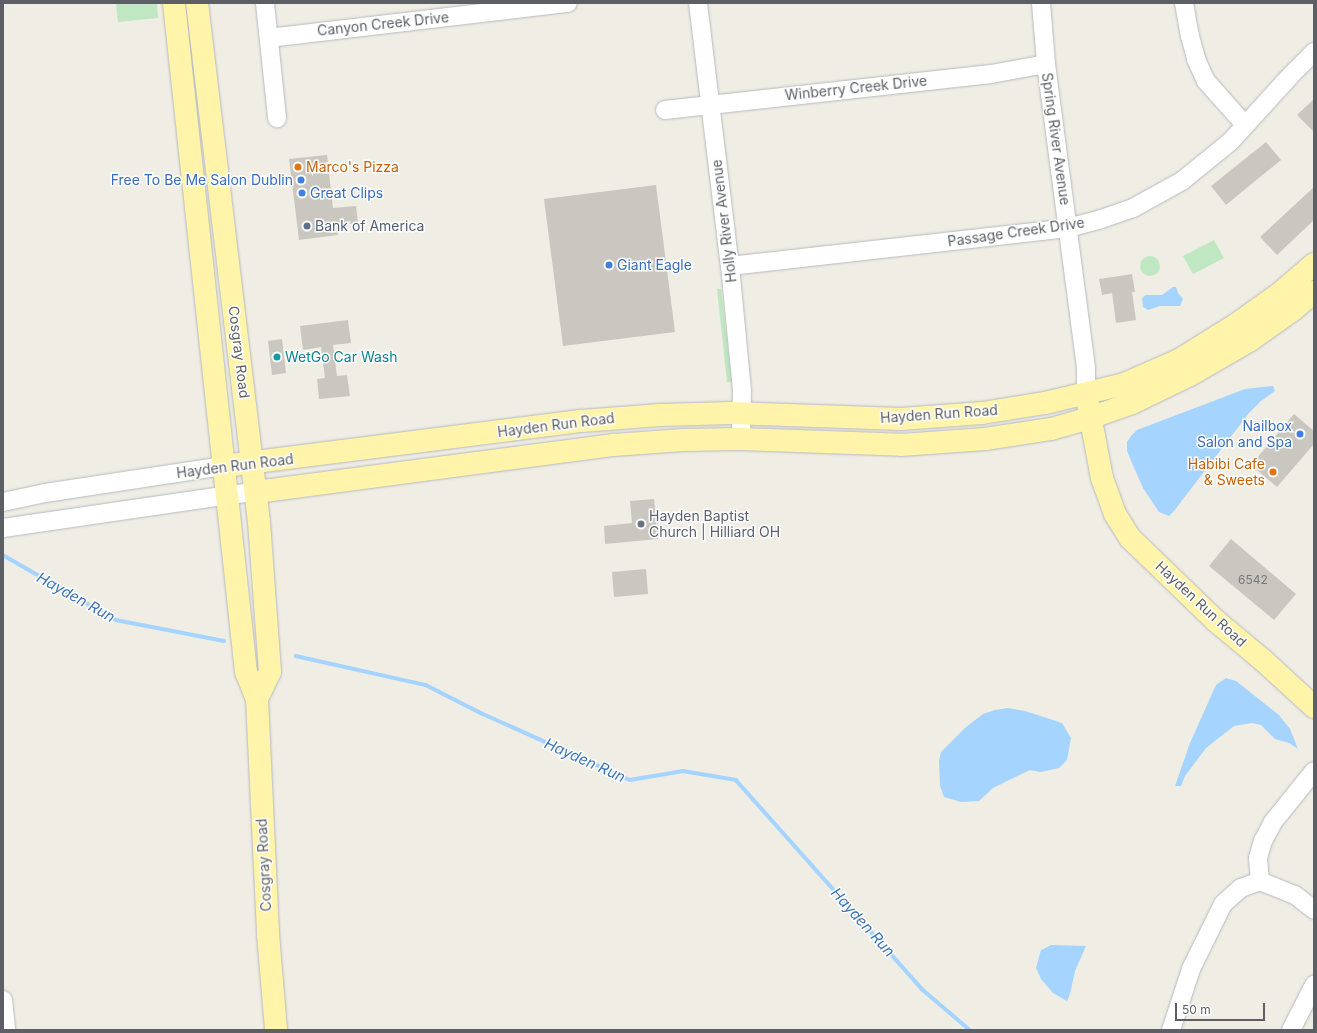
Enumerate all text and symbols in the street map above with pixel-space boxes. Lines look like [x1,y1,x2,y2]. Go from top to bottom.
street label: Canyon Creek Drive [316,9,450,39]
street label: Winberry Creek Drive [784,72,928,104]
street label: Spring River Avenue [1038,72,1074,206]
street label: Holly River Avenue [708,158,740,284]
place label: Marco's Pizza [306,159,399,175]
marker: Marco's Pizza [293,162,303,172]
place label: Free To Be Me Salon Dublin [111,172,293,188]
marker: Free To Be Me Salon Dublin [296,175,306,185]
place label: Great Clips [310,185,383,201]
marker: Great Clips [297,188,307,198]
street label: Passage Creek Drive [946,214,1086,250]
place label: Bank of America [315,218,424,234]
marker: Bank of America [302,221,312,231]
place label: Giant Eagle [617,257,692,273]
marker: Giant Eagle [604,260,614,270]
street label: Cosgray Road [225,305,253,399]
place label: WetGo Car Wash [285,349,398,365]
marker: WetGo Car Wash [272,352,282,362]
street label: Hayden Run Road [880,402,998,426]
street label: Hayden Run Road [496,409,616,441]
place label: Nailbox Salon and Spa [1197,418,1292,450]
marker: Nailbox Salon and Spa [1295,429,1305,439]
street label: Hayden Run Road [175,450,295,482]
place label: Habibi Cafe & Sweets [1188,456,1265,488]
marker: Habibi Cafe & Sweets [1268,467,1278,477]
place label: Hayden Baptist Church | Hilliard OH [649,508,780,540]
marker: Hayden Baptist Church | Hilliard OH [636,519,646,529]
street label: Hayden Run Road [1152,558,1250,650]
water label: Hayden Run [34,568,118,626]
house number: 6542 [1238,573,1268,587]
water label: Hayden Run [542,734,628,786]
street label: Cosgray Road [253,818,275,912]
water label: Hayden Run [827,884,899,960]
scale bar [1177,995,1267,1021]
text: 50 m [1182,1002,1211,1017]

